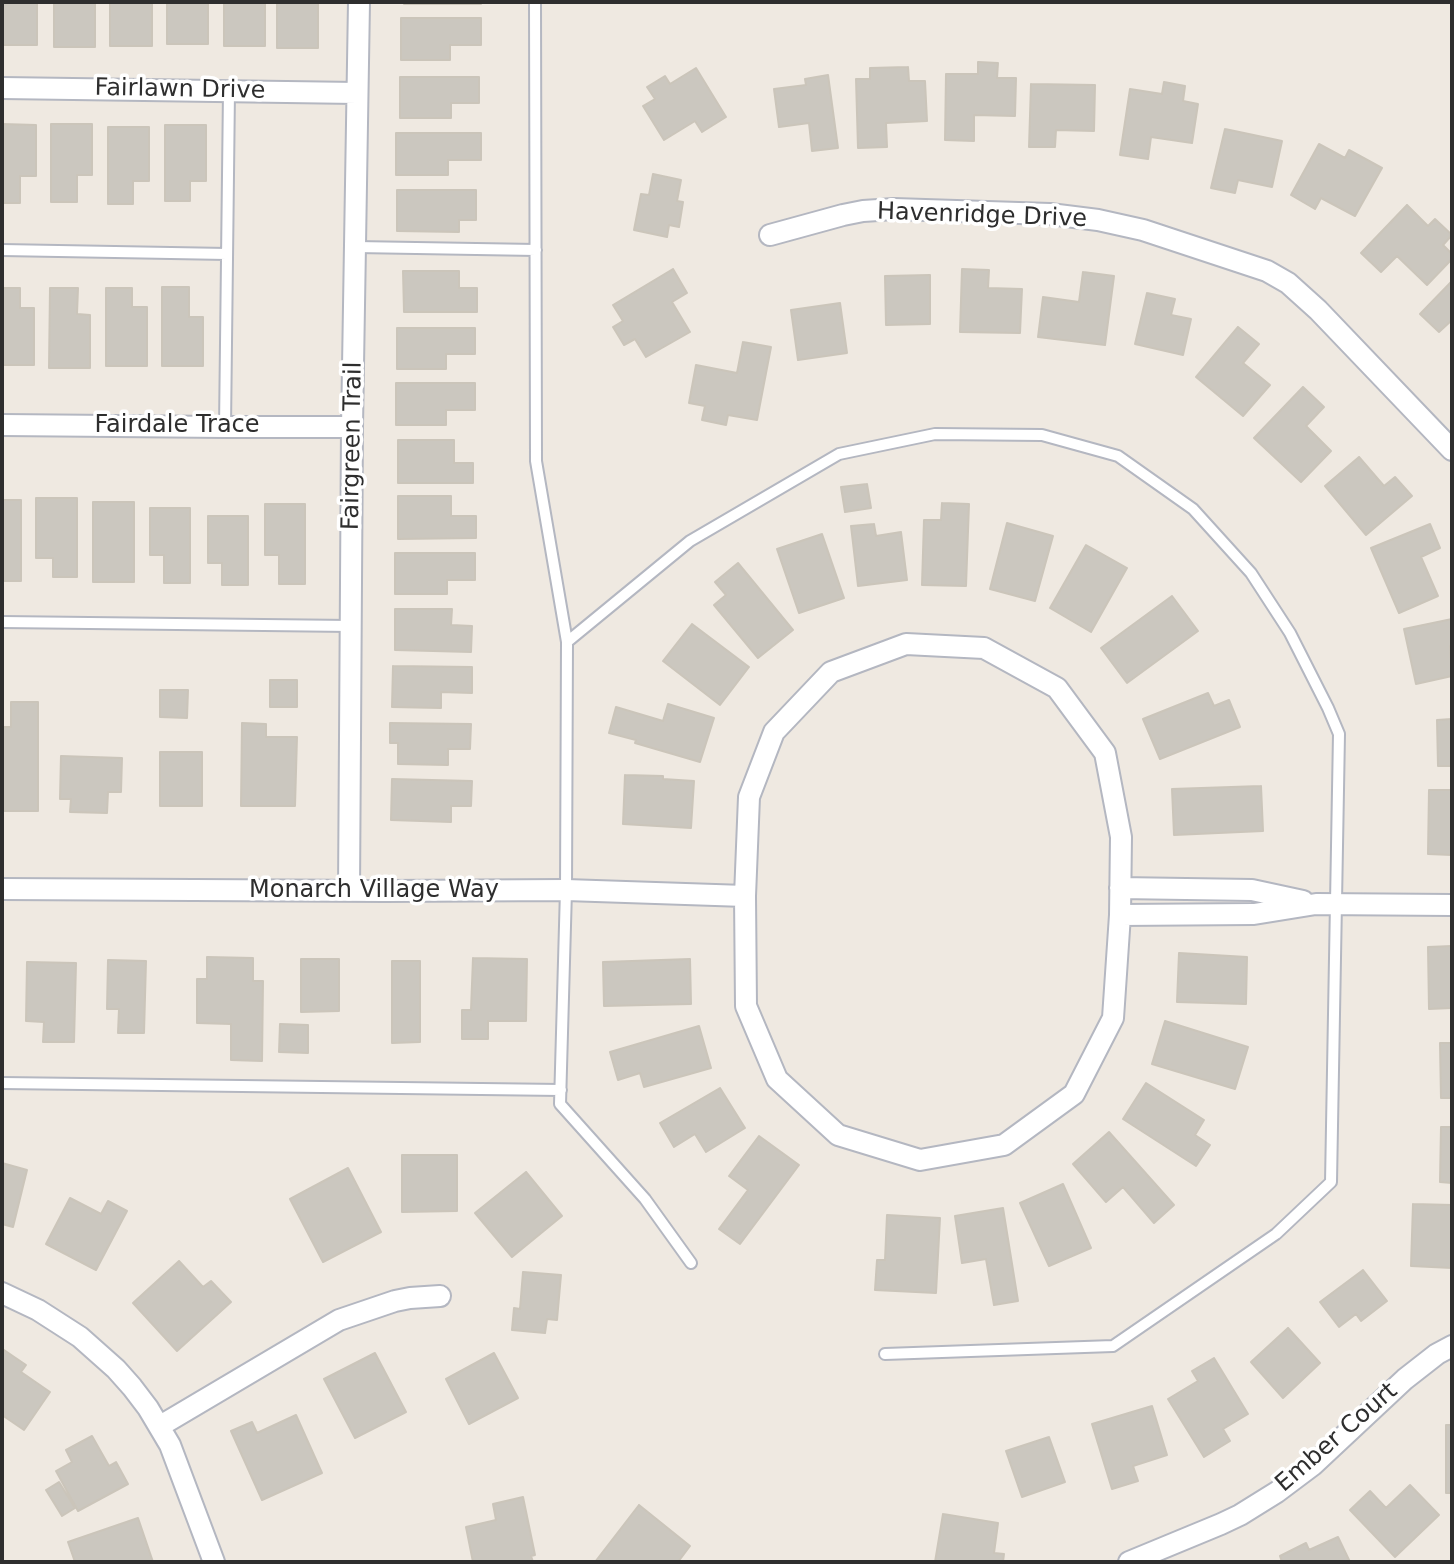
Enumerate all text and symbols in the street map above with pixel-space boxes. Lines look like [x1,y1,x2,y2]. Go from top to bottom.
street label: Fairlawn Drive [94,74,266,106]
street label: Havenridge Drive [876,198,1088,234]
street label: Fairgreen Trail [337,362,369,530]
street label: Fairdale Trace [94,412,260,440]
street label: Monarch Village Way [249,877,499,905]
street label: Ember Court [1270,1377,1404,1499]

